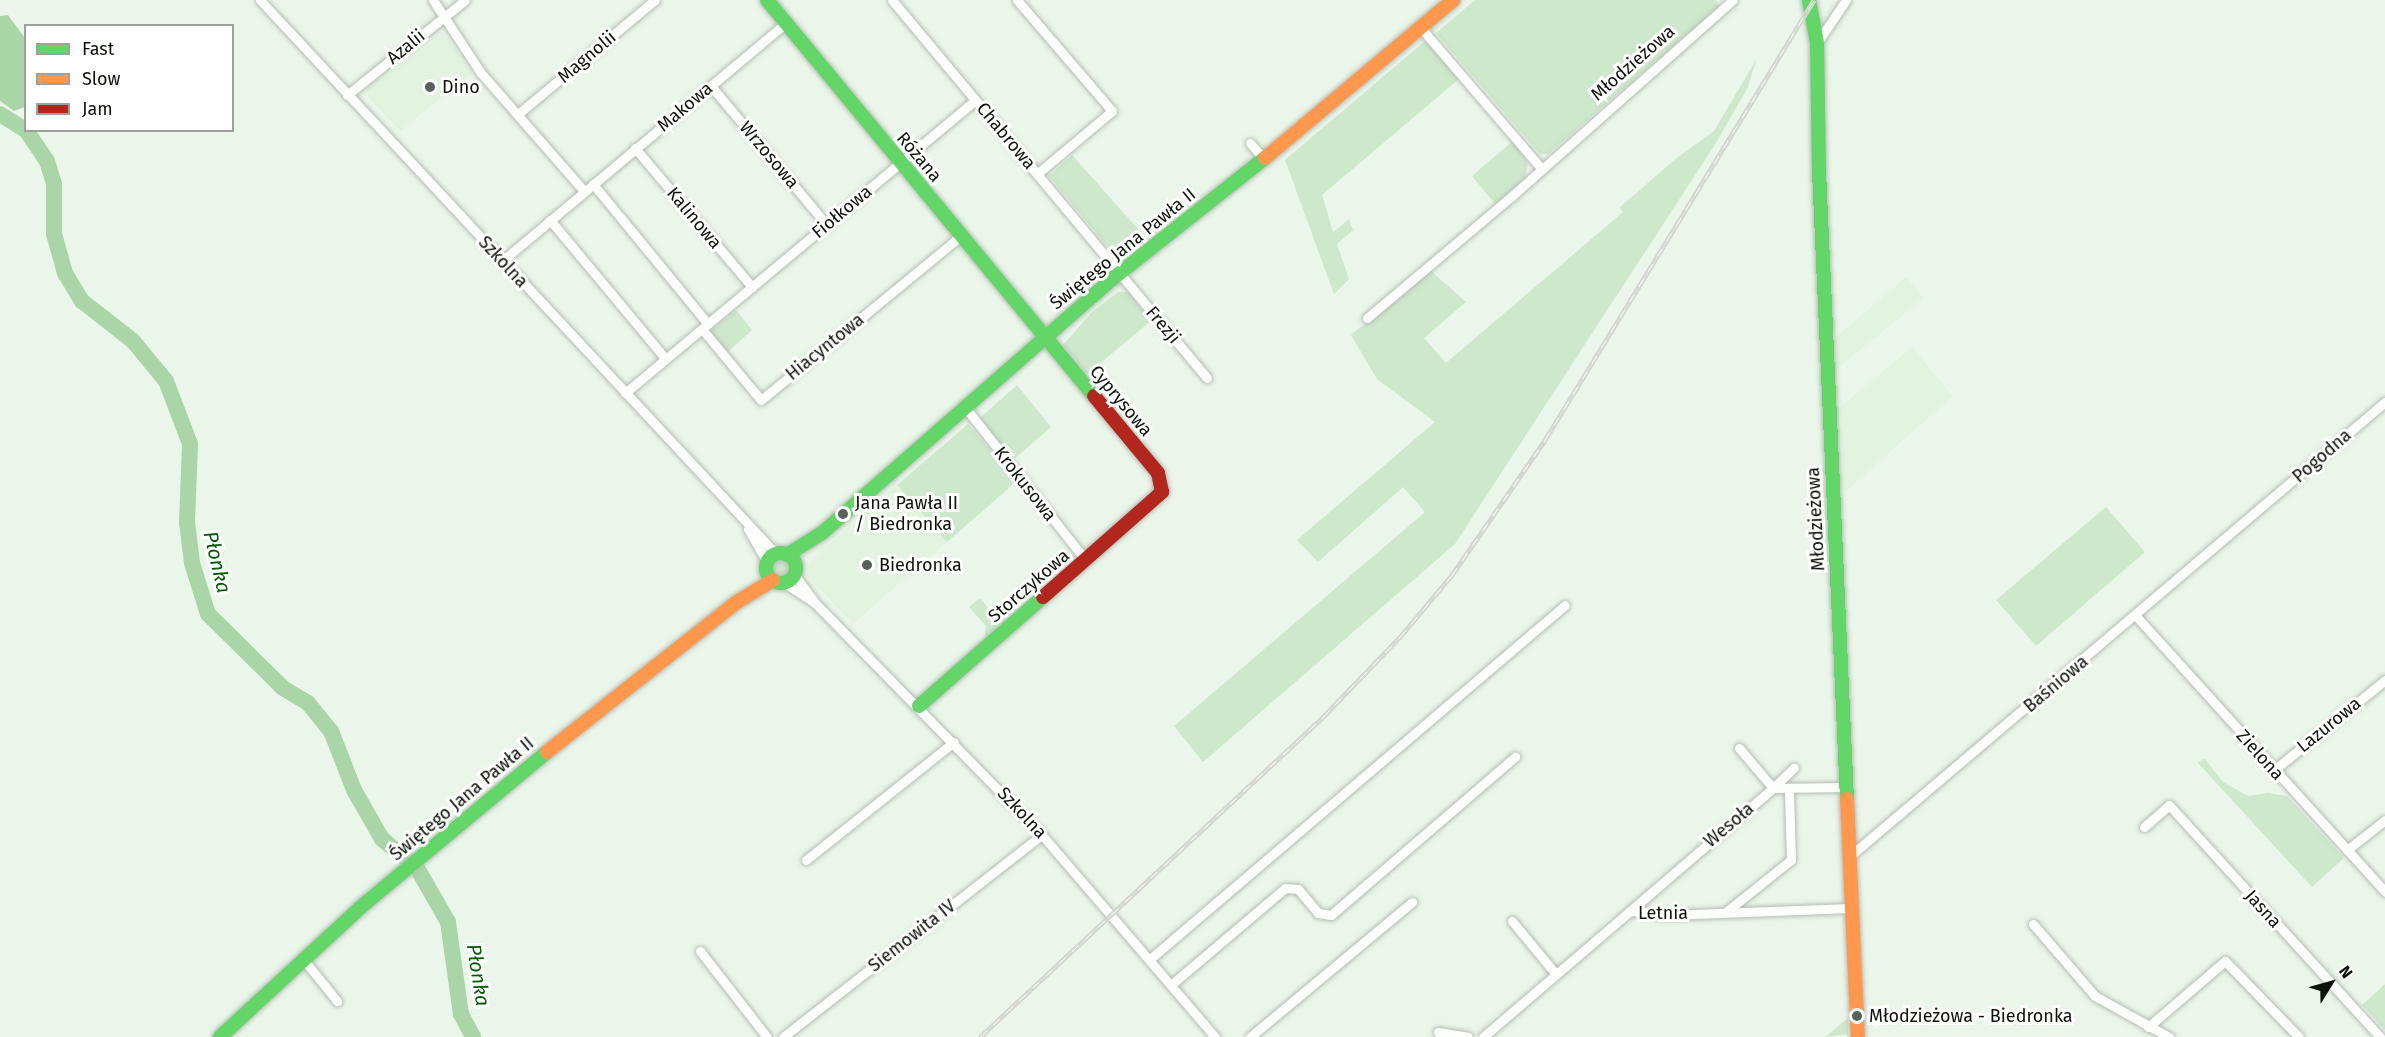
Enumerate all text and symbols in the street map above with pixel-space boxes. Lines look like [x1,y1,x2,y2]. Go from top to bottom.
street label: Młodzieżowa [1587,21,1679,105]
legend [24,24,234,132]
street label: Azalii [383,25,429,69]
street label: Magnolii [553,26,621,88]
text: Fast [82,38,114,60]
text: Slow [82,68,120,90]
place label: Dino [442,76,480,98]
street label: Makowa [653,78,717,136]
marker: Dino [423,80,437,94]
text: Jam [82,98,113,120]
street label: Chabrowa [972,98,1040,174]
street label: Wrzosowa [735,117,803,193]
street label: Różana [892,128,946,186]
street label: Fiołkowa [808,181,876,243]
street label: Kalinowa [662,183,726,253]
street label: Świętego Jana Pawła II [1046,184,1200,314]
street label: Szkolna [474,232,532,292]
street label: Frezji [1141,302,1185,348]
street label: Hiacyntowa [782,309,868,385]
street label: Cyprysowa [1085,361,1157,441]
street label: Pogodna [2288,425,2356,487]
street label: Krokusowa [989,442,1061,526]
street label: Młodzieżowa [1802,466,1830,572]
place label: Jana Pawła II / Biedronka [855,493,958,536]
marker: Jana Pawła II / Biedronka [836,507,850,521]
water label: Płonka [198,529,236,595]
street label: Storczykowa [984,545,1074,627]
place label: Biedronka [879,554,962,576]
marker: Biedronka [860,558,874,572]
street label: Baśniowa [2019,651,2093,717]
street label: Lazurowa [2293,693,2365,757]
street label: Zielona [2232,725,2288,785]
street label: Świętego Jana Pawła II [386,733,538,865]
street label: Szkolna [993,783,1051,843]
street label: Wesoła [1700,798,1758,852]
street label: Jasna [2240,885,2286,933]
street label: Siemowita IV [864,895,960,977]
street label: Letnia [1638,902,1688,924]
water label: Płonka [461,942,495,1008]
north arrow [2301,953,2361,1013]
text: N [2335,962,2357,982]
place label: Młodzieżowa - Biedronka [1869,1005,2073,1027]
marker: Młodzieżowa - Biedronka [1850,1009,1864,1023]

